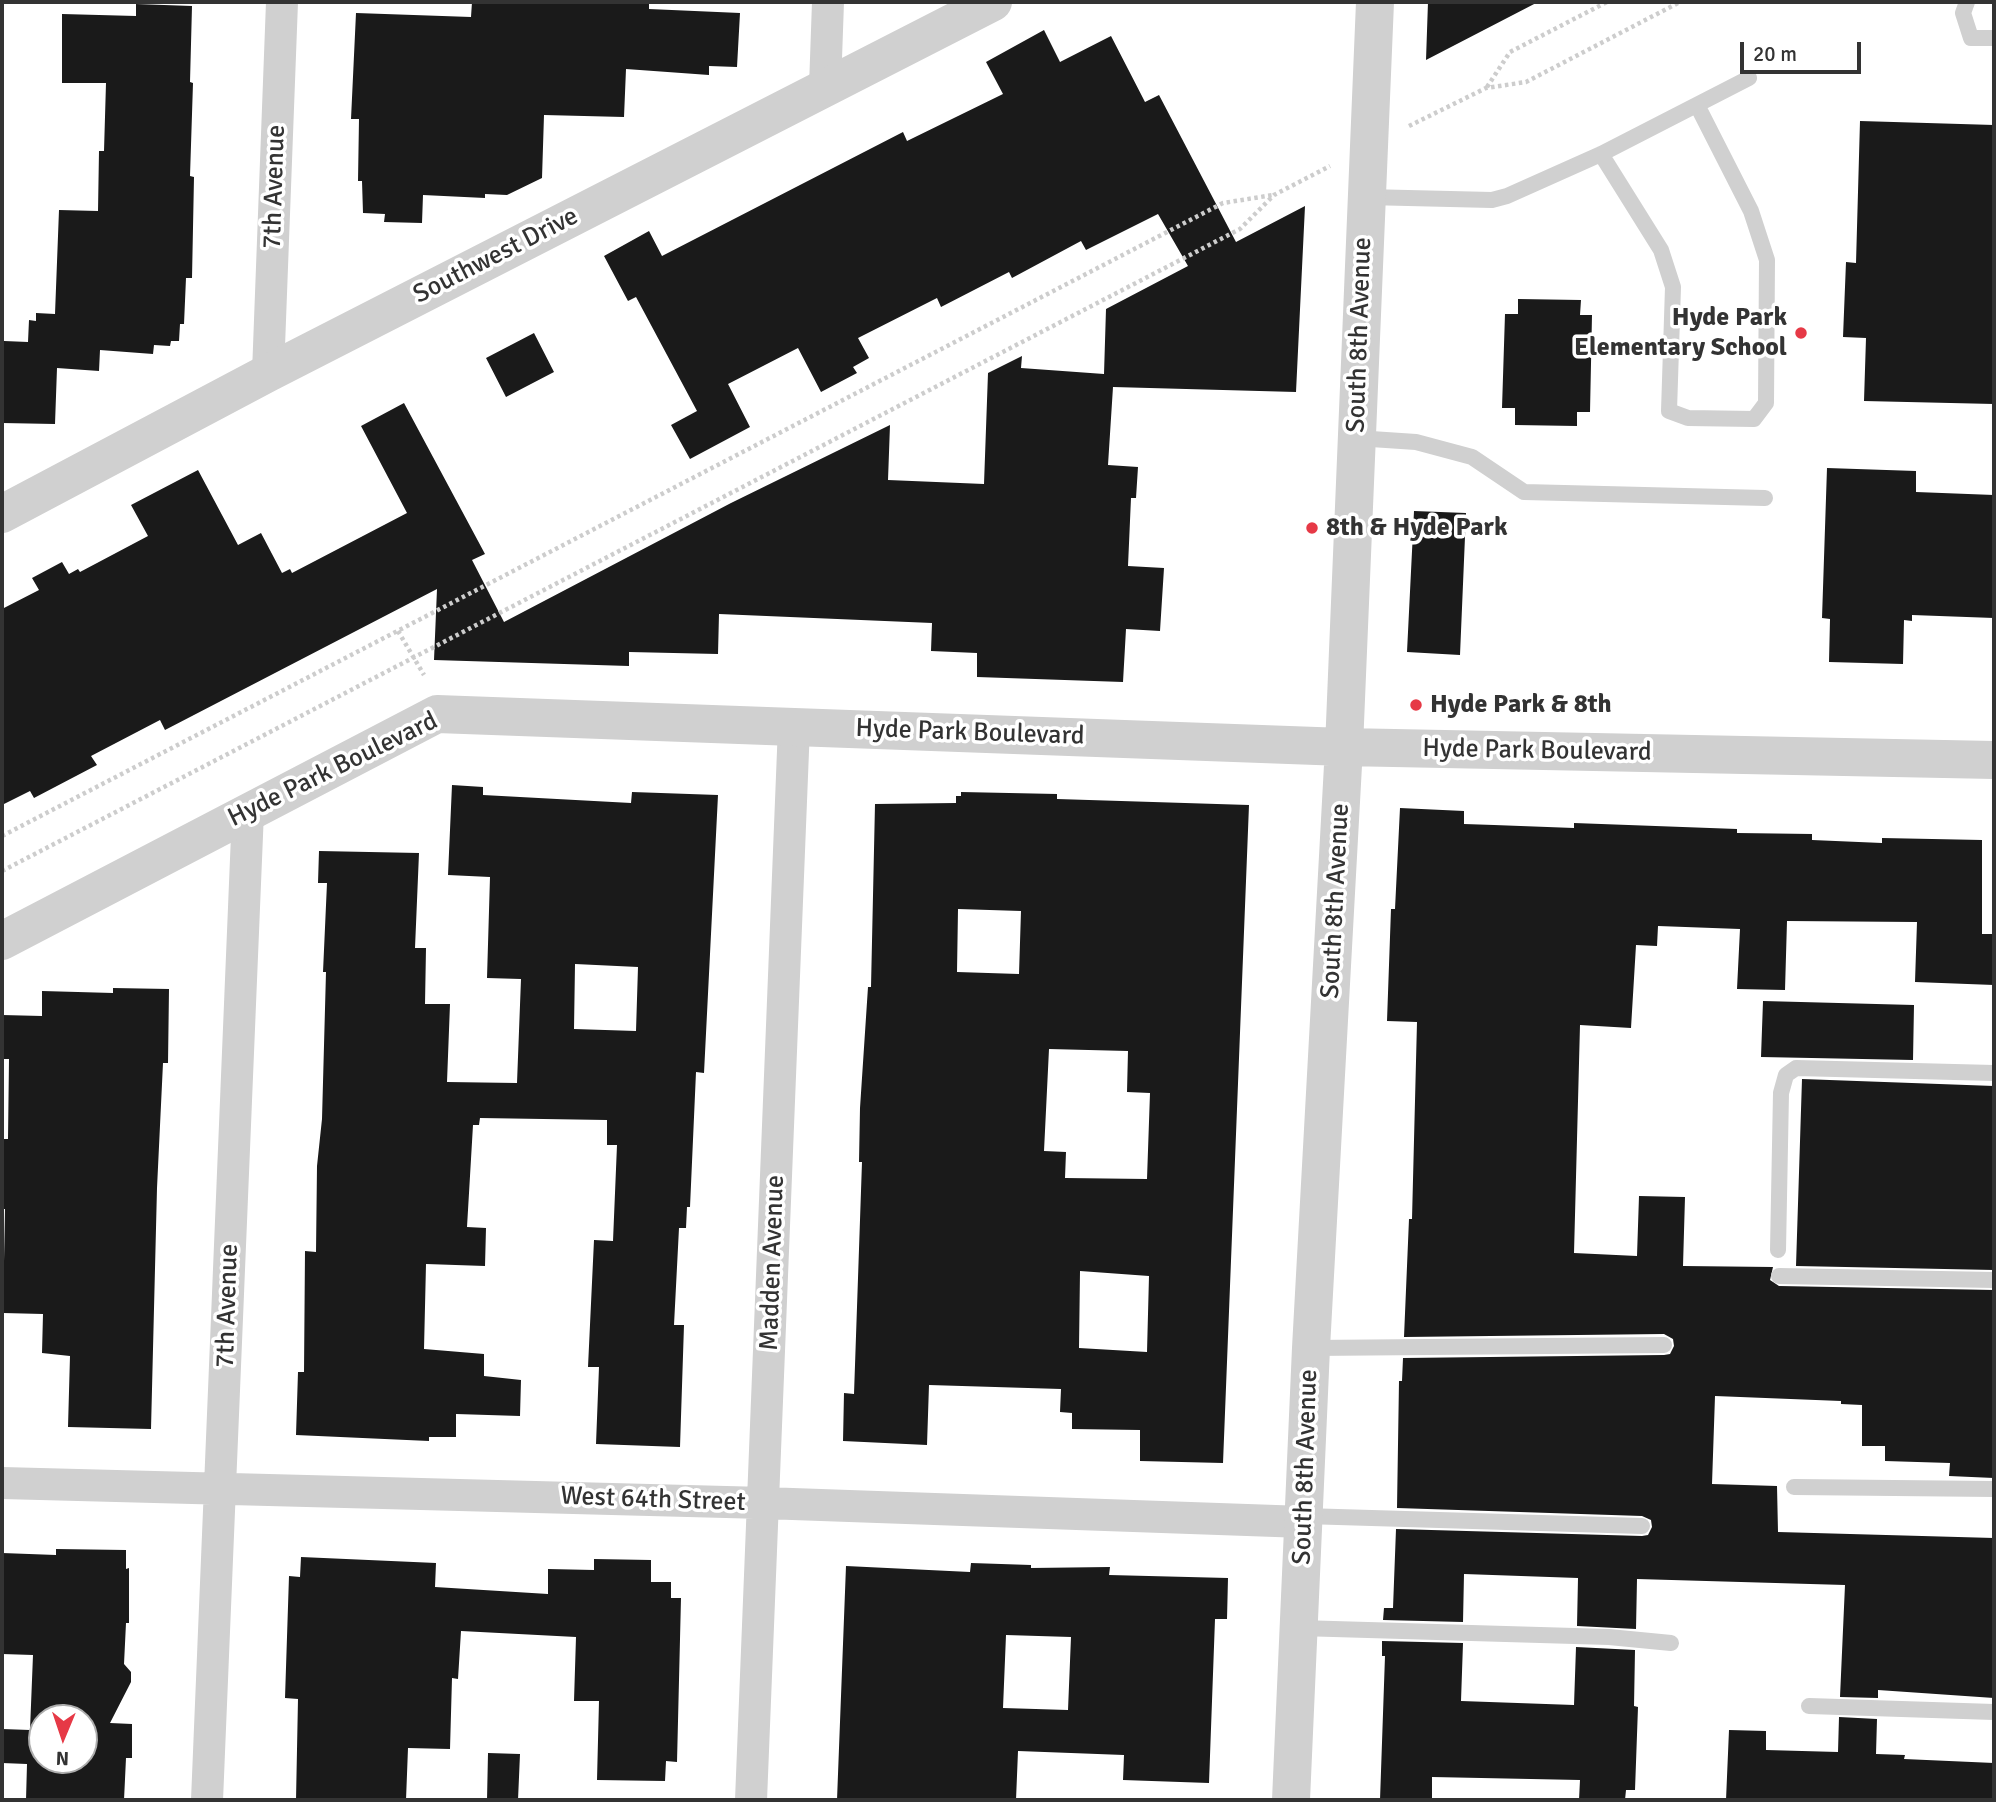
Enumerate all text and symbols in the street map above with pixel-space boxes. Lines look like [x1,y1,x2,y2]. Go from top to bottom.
scale bar [1744,28,1865,72]
text: 20 m [1753,41,1797,67]
street label: 7th Avenue [257,124,293,250]
street label: Southwest Drive [408,201,584,311]
street label: South 8th Avenue [1341,237,1379,433]
place label: Hyde Park Elementary School [1574,302,1787,364]
marker: Hyde Park Elementary School [1793,325,1809,341]
place label: 8th & Hyde Park [1326,512,1508,544]
marker: 8th & Hyde Park [1304,520,1320,536]
place label: Hyde Park & 8th [1430,689,1612,721]
marker: Hyde Park & 8th [1408,697,1424,713]
street label: Hyde Park Boulevard [223,706,443,834]
street label: Hyde Park Boulevard [855,713,1085,753]
street label: Hyde Park Boulevard [1422,733,1652,769]
street label: South 8th Avenue [1315,803,1357,999]
street label: Madden Avenue [754,1175,792,1351]
street label: 7th Avenue [210,1243,246,1369]
street label: South 8th Avenue [1287,1369,1325,1565]
street label: West 64th Street [560,1481,746,1519]
north arrow [28,1704,98,1774]
text: N [55,1746,69,1770]

